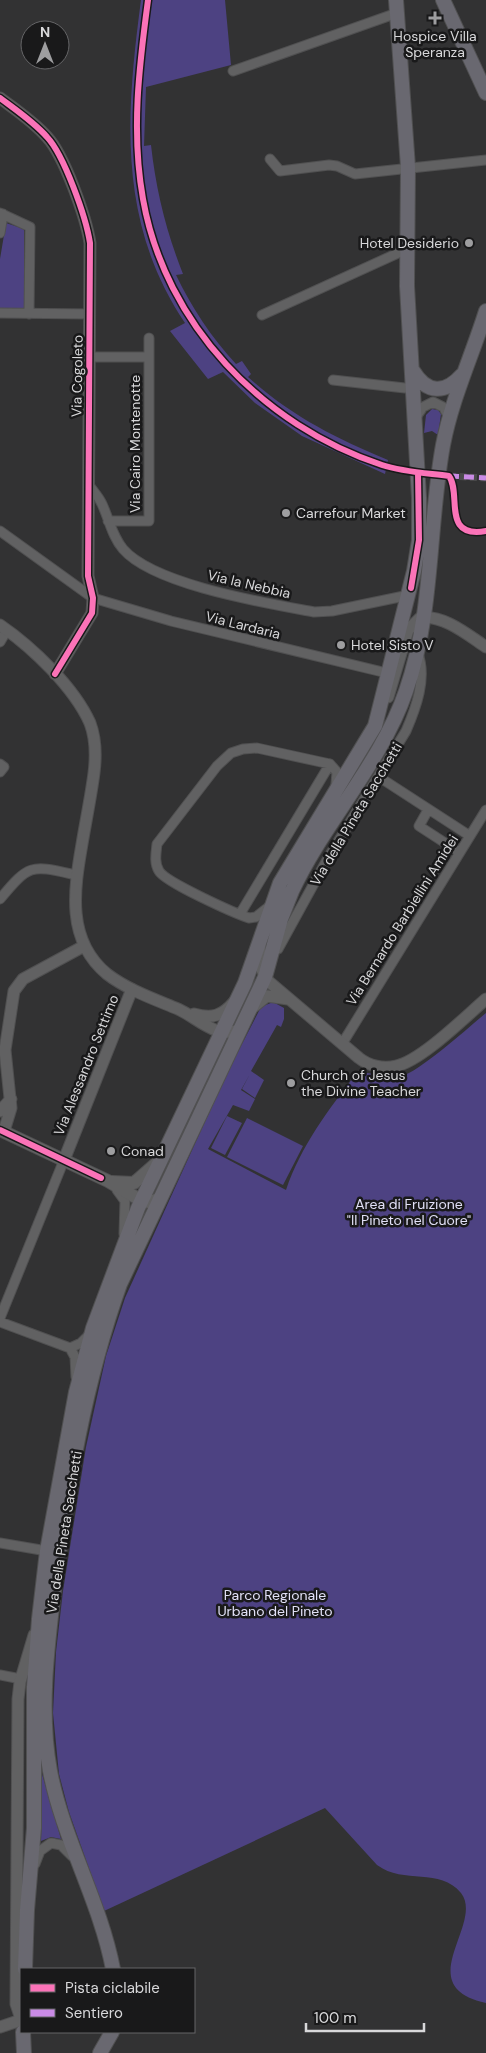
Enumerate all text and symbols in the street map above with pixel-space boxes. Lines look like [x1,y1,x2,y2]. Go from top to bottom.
marker: Hospice Villa Speranza [428,11,442,25]
north arrow [20,20,70,70]
text: N [40,23,50,41]
place label: Hospice Villa Speranza [393,27,477,61]
place label: Hotel Desiderio [360,234,459,252]
marker: Hotel Desiderio [463,237,475,249]
street label: Via Cogoleto [67,335,87,417]
street label: Via Cairo Montenotte [126,375,144,513]
place label: Carrefour Market [296,504,406,522]
marker: Carrefour Market [280,507,292,519]
street label: Via la Nebbia [206,566,292,602]
street label: Via Lardaria [204,607,282,643]
place label: Hotel Sisto V [351,636,434,654]
marker: Hotel Sisto V [335,639,347,651]
street label: Via della Pineta Sacchetti [306,739,406,889]
street label: Via Bernardo Barbiellini Amidei [342,831,462,1009]
street label: Via Alessandro Settimo [49,992,123,1138]
place label: Church of Jesus the Divine Teacher [301,1066,421,1100]
marker: Church of Jesus the Divine Teacher [285,1077,297,1089]
place label: Conad [121,1142,164,1160]
marker: Conad [105,1145,117,1157]
park label: Area di Fruizione "Il Pineto nel Cuore" [347,1195,471,1229]
street label: Via della Pineta Sacchetti [42,1449,86,1615]
park label: Parco Regionale Urbano del Pineto [217,1586,333,1620]
legend [20,1968,195,2033]
text: Pista ciclabile [65,1978,160,1998]
scale bar [306,2000,424,2032]
text: Sentiero [65,2003,123,2023]
text: 100 m [314,2008,357,2028]

